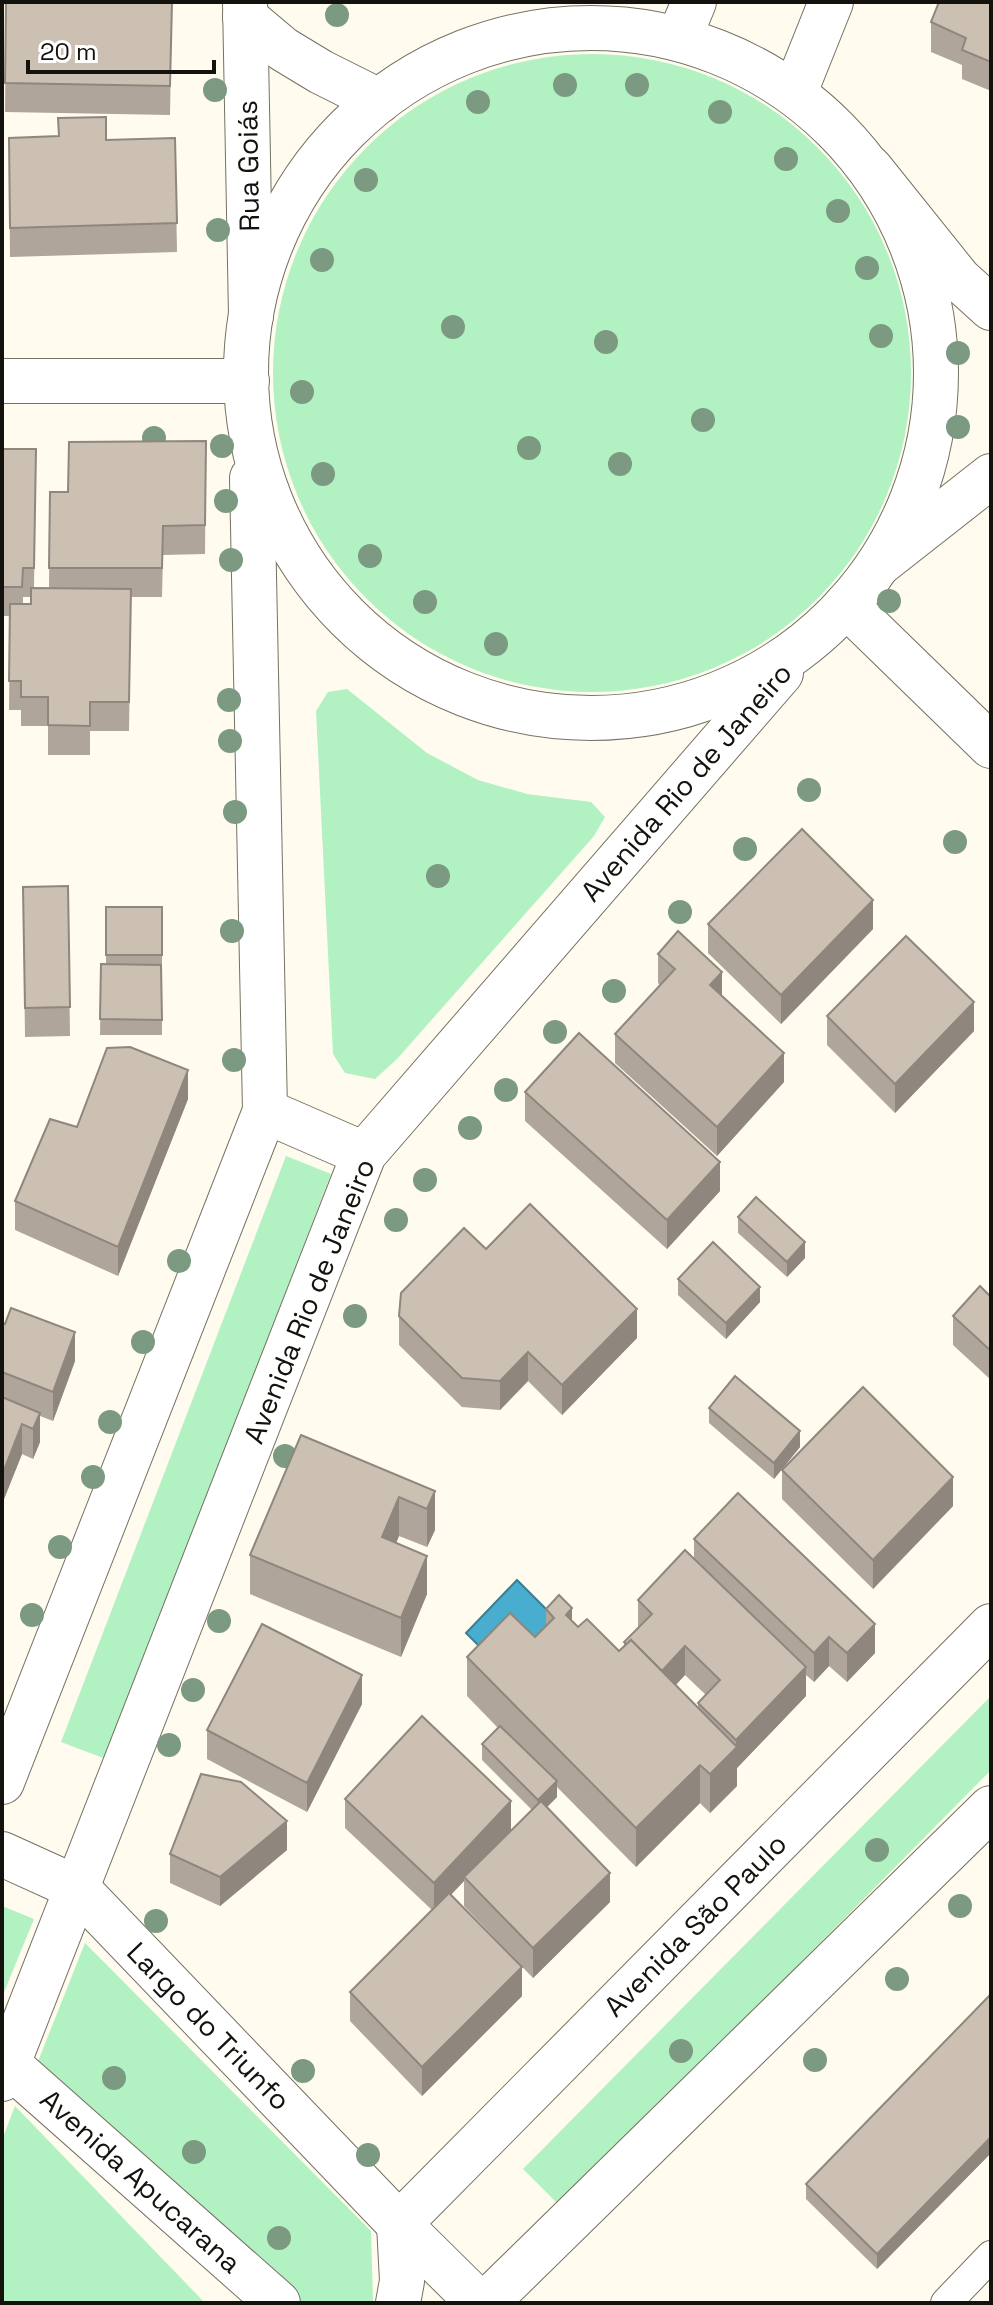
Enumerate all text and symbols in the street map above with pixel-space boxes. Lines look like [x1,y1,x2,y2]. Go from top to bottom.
scale bar [28,24,214,74]
text: 20 m [40,36,97,67]
street label: Rua Goiás [229,100,267,232]
street label: Avenida Rio de Janeiro [573,655,799,909]
street label: Avenida Rio de Janeiro [235,1153,383,1449]
street label: Avenida São Paulo [596,1826,794,2024]
street label: Largo do Triunfo [119,1934,299,2118]
street label: Avenida Apucarana [33,2081,249,2281]

